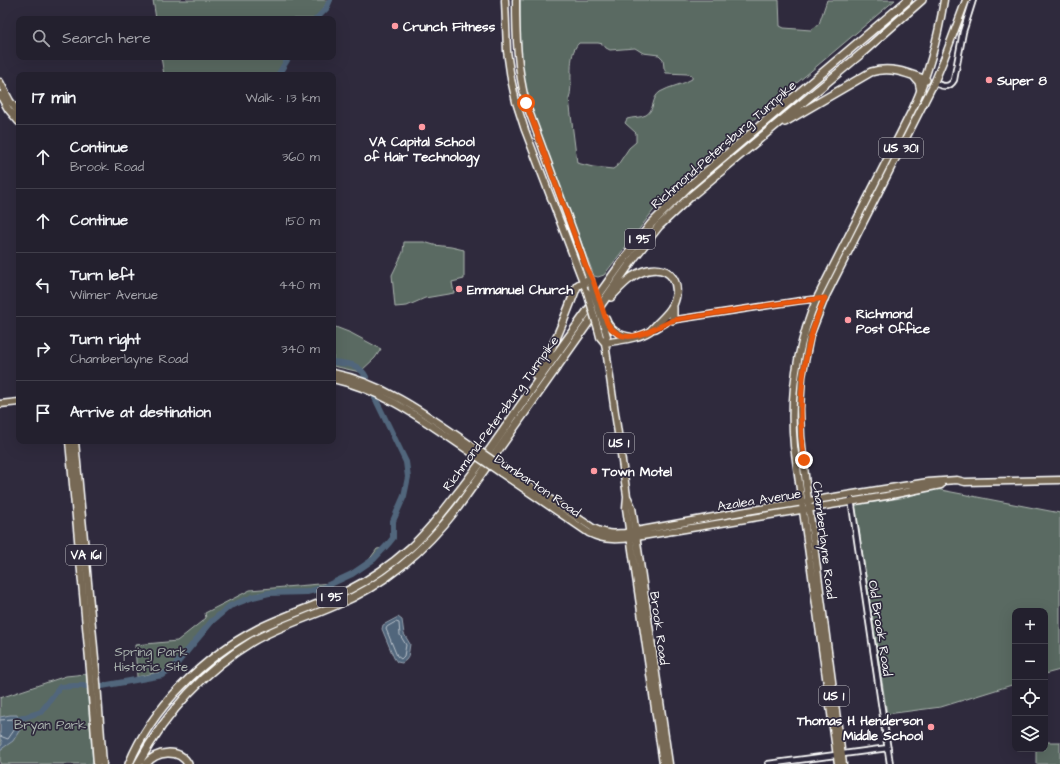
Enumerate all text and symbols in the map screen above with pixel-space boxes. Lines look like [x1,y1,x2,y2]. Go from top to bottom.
search box [16,16,336,60]
place label: Crunch Fitness [403,18,496,36]
marker: Crunch Fitness [390,21,400,31]
icon: search [30,27,52,49]
text: Search here [62,28,151,49]
place label: Super 8 [996,72,1048,91]
marker: Super 8 [984,75,994,85]
street label: Richmond-Petersburg Turnpike [647,76,801,214]
text: 17 min [32,86,76,110]
text: Walk · 1.3 km [245,89,320,107]
route start [517,94,535,112]
marker: VA Capital School of Hair Technology [417,122,427,132]
place label: VA Capital School of Hair Technology [364,133,481,168]
text: Continue [70,137,128,158]
road number: US 301 [879,138,923,158]
icon: ahead [32,146,54,168]
text: 360 m [282,148,320,166]
text: Brook Road [70,158,144,176]
icon: ahead [32,210,54,232]
text: Continue [70,210,128,231]
text: 150 m [286,212,320,230]
road number: I 95 [625,229,655,249]
text: Turn left [70,265,134,286]
icon: left [32,274,54,296]
text: 440 m [279,276,320,294]
place label: Emmanuel Church [467,281,574,299]
marker: Emmanuel Church [454,284,464,294]
text: Wilmer Avenue [70,286,158,304]
place label: Richmond Post Office [856,305,930,338]
marker: Richmond Post Office [843,315,853,325]
text: Turn right [70,329,141,350]
street label: Richmond-Petersburg Turnpike [438,332,564,495]
icon: right [32,338,54,360]
text: 340 m [281,340,320,358]
text: Chamberlayne Road [70,350,188,368]
icon: arrive [32,402,54,424]
text: Arrive at destination [70,402,211,423]
road number: US 1 [604,433,634,453]
street label: Dumbarton Road [491,450,584,522]
route end [795,451,813,469]
place label: Town Motel [601,463,672,481]
marker: Town Motel [589,466,599,476]
street label: Chamberlayne Road [807,480,840,600]
street label: Azalea Avenue [716,484,802,515]
road number: VA 161 [66,545,106,565]
street label: Old Brook Road [864,579,897,678]
road number: I 95 [317,587,347,607]
street label: Brook Road [645,590,673,666]
map controls [1012,608,1048,752]
button: + [1012,608,1048,644]
park label: Spring Park Historic Site [114,643,188,676]
button: − [1012,644,1048,680]
button: locate [1012,680,1048,716]
road number: US 1 [819,686,849,706]
place label: Thomas H Henderson Middle School [796,712,923,745]
park label: Bryan Park [14,716,86,735]
button: layers [1012,716,1048,752]
marker: Thomas H Henderson Middle School [926,722,936,732]

